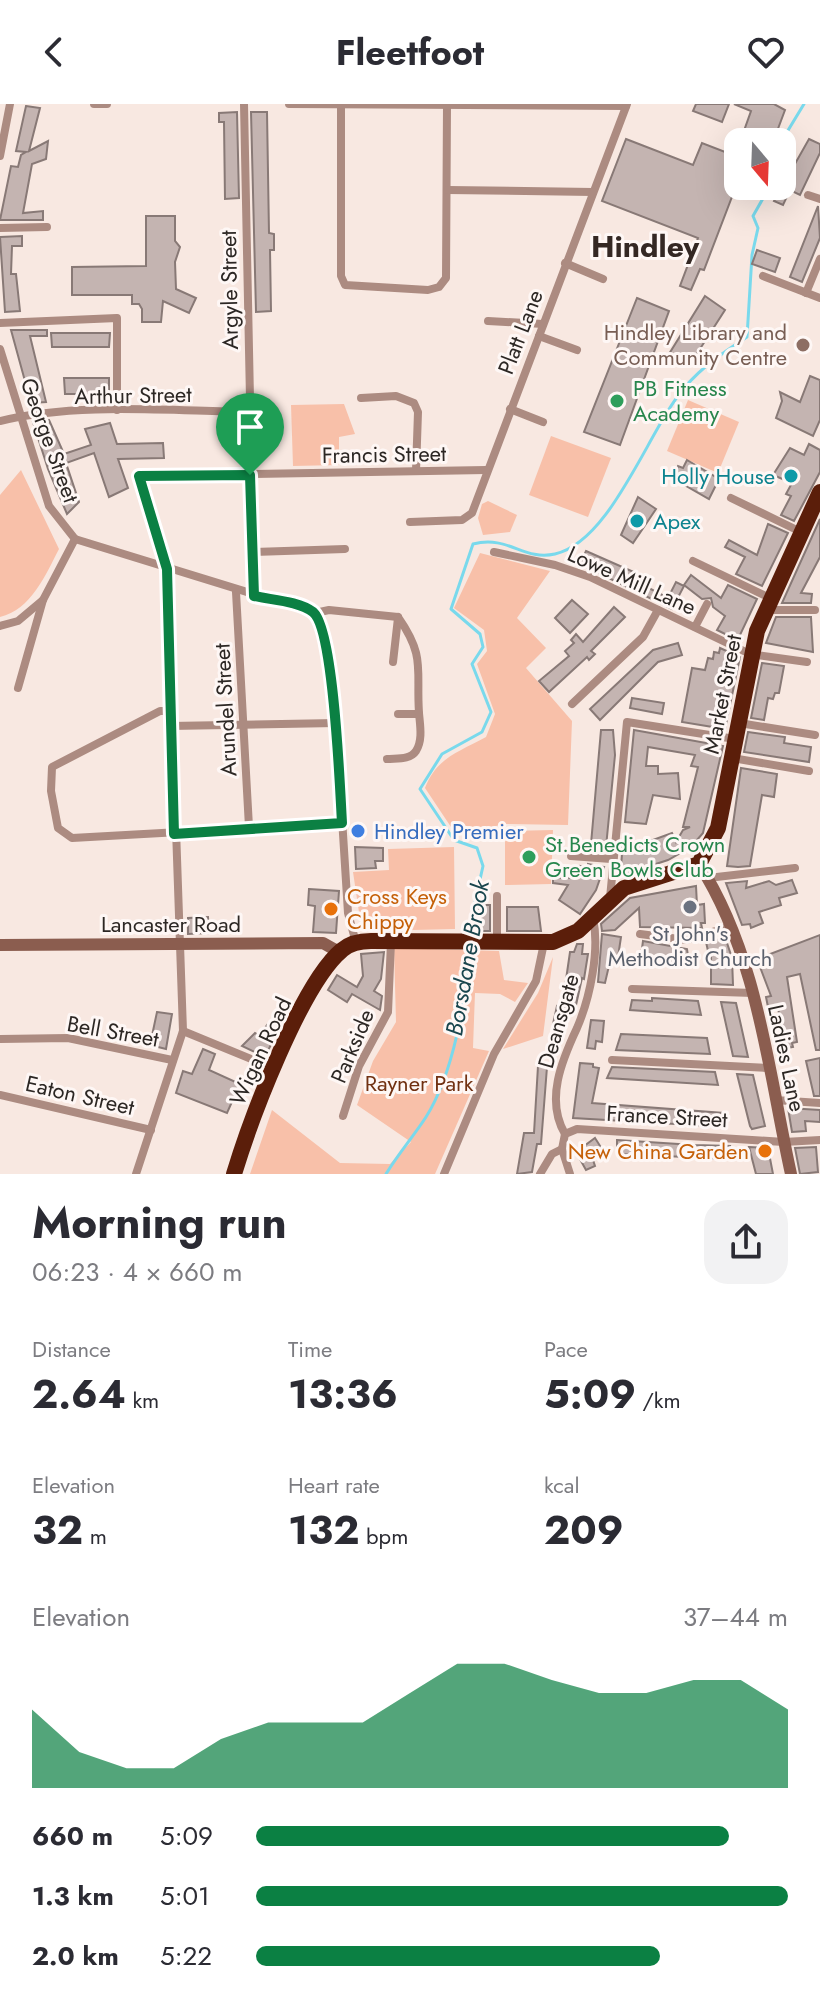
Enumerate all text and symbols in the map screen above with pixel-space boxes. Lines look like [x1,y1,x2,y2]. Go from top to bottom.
text: Fleetfoot [336,26,484,78]
icon: back [32,30,76,74]
icon: heart [744,30,788,74]
north arrow [724,128,796,200]
map controls [724,128,796,200]
district label: Hindley [591,225,699,268]
street label: Argyle Street [212,229,246,350]
street label: Platt Lane [489,285,551,379]
place label: Hindley Library and Community Centre [604,316,787,373]
marker: Hindley Library and Community Centre [794,336,812,354]
place label: PB Fitness Academy [633,372,727,429]
street label: George Street [13,373,88,507]
street label: Arthur Street [74,378,193,412]
marker: PB Fitness Academy [608,392,626,410]
pin [216,393,284,475]
icon: arrive [228,405,272,449]
street label: Francis Street [322,437,447,471]
place label: Holly House [661,460,775,492]
marker: Holly House [782,467,800,485]
place label: Apex [653,505,701,537]
marker: Apex [628,512,646,530]
street label: Lowe Mill Lane [563,537,701,623]
street label: Market Street [695,631,749,756]
street label: Arundel Street [205,642,244,777]
place label: Hindley Premier [374,815,524,847]
marker: Hindley Premier [349,822,367,840]
place label: St.Benedicts Crown Green Bowls Club [545,828,725,885]
marker: St.Benedicts Crown Green Bowls Club [520,848,538,866]
water label: Borsdane Brook [436,876,498,1039]
place label: Cross Keys Chippy [347,880,447,937]
marker: St John's Methodist Church [681,898,699,916]
marker: Cross Keys Chippy [322,900,340,918]
street label: Lancaster Road [101,908,241,940]
place label: St John's Methodist Church [608,917,772,974]
street label: Deansgate [529,970,587,1072]
street label: Wigan Road [221,992,299,1110]
street label: Ladies Lane [760,1001,814,1115]
street label: Parkside [322,1004,382,1088]
street label: Bell Street [65,1007,162,1055]
street label: Eaton Street [23,1067,138,1123]
park label: Rayner Park [365,1067,474,1099]
street label: France Street [606,1097,729,1135]
place label: New China Garden [568,1135,749,1167]
marker: New China Garden [756,1142,774,1160]
text: Morning run [32,1191,287,1255]
button: share [704,1200,788,1284]
text: 06:23 · 4 × 660 m [32,1253,243,1291]
text: Distance [32,1333,111,1365]
text: Time [288,1333,332,1365]
text: Pace [544,1333,588,1365]
text: 2.64 [32,1365,126,1423]
text: 13:36 [288,1365,398,1423]
text: 5:09 [544,1365,636,1423]
text: km [126,1384,159,1416]
text: /km [636,1384,681,1416]
text: Elevation [32,1469,115,1501]
text: Heart rate [288,1469,380,1501]
text: kcal [544,1469,580,1501]
text: 32 [32,1501,83,1559]
text: 132 [288,1501,359,1559]
text: 209 [544,1501,623,1559]
text: m [83,1520,107,1552]
text: bpm [359,1520,408,1552]
text: Elevation [32,1598,130,1636]
text: 37–44 m [683,1598,788,1636]
text: 660 m [32,1817,113,1855]
text: 5:09 [160,1817,213,1855]
text: 1.3 km [32,1877,114,1915]
text: 5:01 [160,1877,210,1915]
text: 2.0 km [32,1937,119,1975]
text: 5:22 [160,1937,212,1975]

